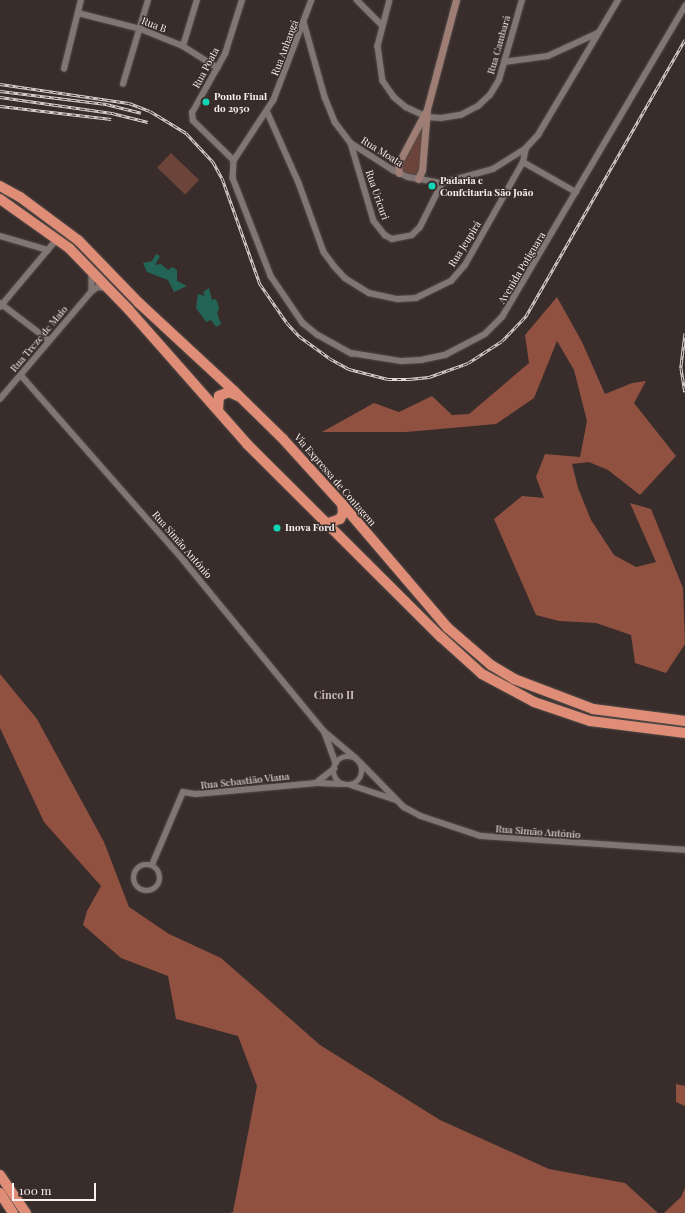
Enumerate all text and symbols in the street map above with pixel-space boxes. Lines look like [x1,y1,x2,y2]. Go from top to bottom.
street label: Rua Cambará [485,14,513,76]
street label: Rua B [140,15,168,35]
street label: Rua Anhangá [269,18,301,78]
street label: Rua Poata [190,46,222,90]
place label: Ponto Final do 2950 [214,90,267,114]
marker: Ponto Final do 2950 [201,97,211,107]
street label: Rua Moata [359,134,405,170]
street label: Rua Uricuri [363,169,391,221]
place label: Padaria e Confeitaria São João [440,174,533,198]
marker: Padaria e Confeitaria São João [427,181,437,191]
street label: Rua Jeupirá [446,219,484,269]
street label: Avenida Potiguara [496,230,548,306]
street label: Rua Treze de Maio [8,303,70,375]
street label: Via Expressa de Contagem [292,431,378,529]
street label: Rua Simão Antônio [149,509,215,581]
place label: Inova Ford [285,522,335,534]
marker: Inova Ford [272,523,282,533]
district label: Cinco II [314,688,354,702]
street label: Rua Sebastião Viana [200,770,290,792]
street label: Rua Simão Antônio [495,823,581,841]
scale bar [14,1175,98,1201]
text: 100 m [19,1182,51,1198]

